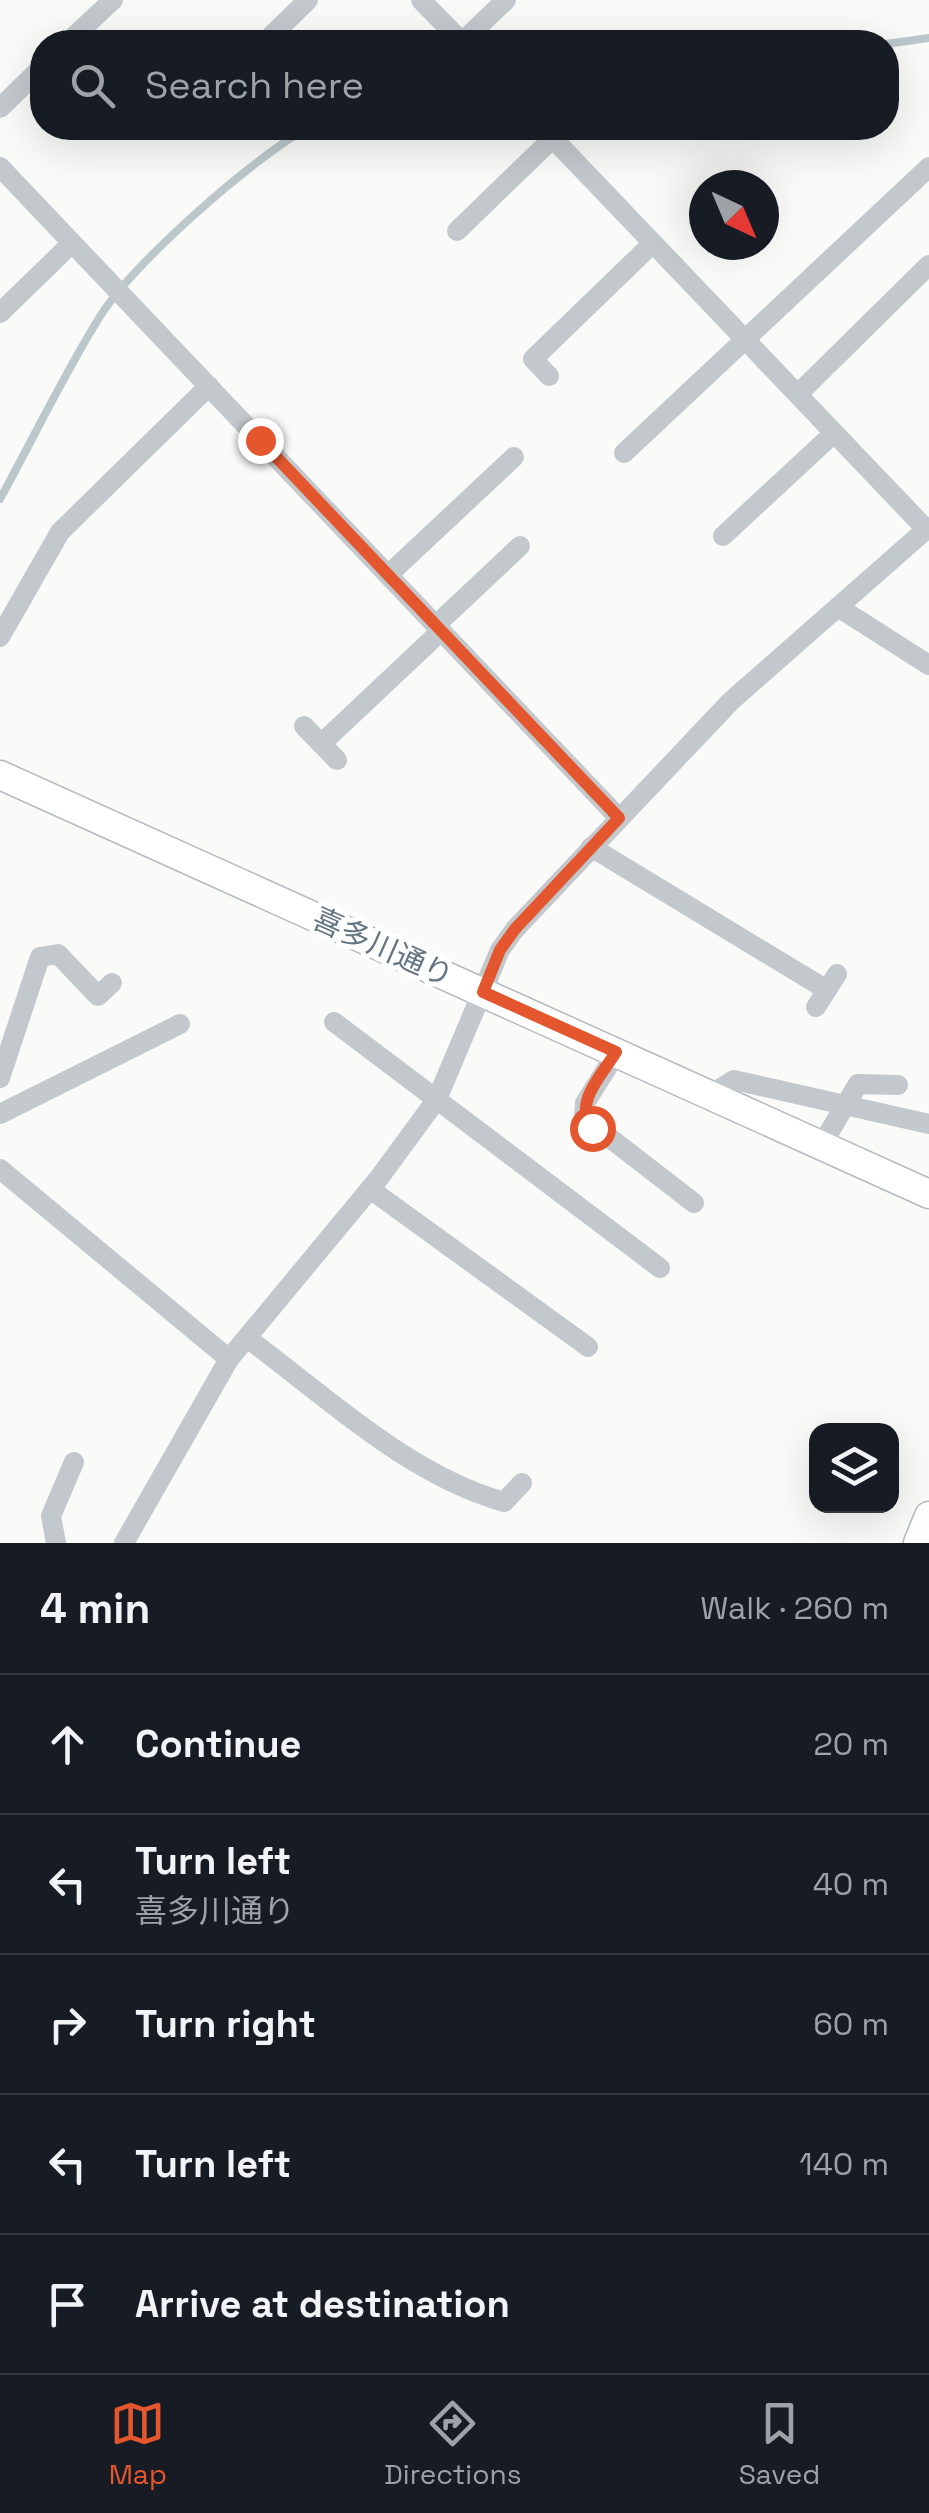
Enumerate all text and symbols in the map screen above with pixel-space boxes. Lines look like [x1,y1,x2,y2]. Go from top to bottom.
search box [30,30,899,140]
icon: search [65,58,120,113]
text: Search here [145,61,364,109]
north arrow [689,170,779,260]
route end [238,418,284,464]
street label: 喜多川通り [307,899,459,995]
route start [570,1106,616,1152]
map controls [809,1423,899,1513]
button: layers [809,1423,899,1513]
text: 4 min [40,1582,150,1635]
text: Walk · 260 m [700,1588,889,1628]
icon: ahead [40,1717,95,1772]
text: Continue [135,1720,301,1768]
text: 20 m [813,1724,889,1764]
text: Turn left [135,1837,291,1885]
icon: left [40,1857,95,1912]
text: 40 m [813,1864,889,1904]
text: 喜多川通り [135,1891,295,1931]
icon: right [40,1997,95,2052]
text: Turn right [135,2000,316,2048]
text: 60 m [813,2004,889,2044]
icon: left [40,2137,95,2192]
text: Turn left [135,2140,291,2188]
text: 140 m [799,2144,889,2184]
icon: arrive [40,2277,95,2332]
text: Arrive at destination [135,2280,510,2328]
tab: Map [109,2396,167,2492]
tab: Directions [384,2396,521,2492]
tab: Saved [739,2396,820,2492]

